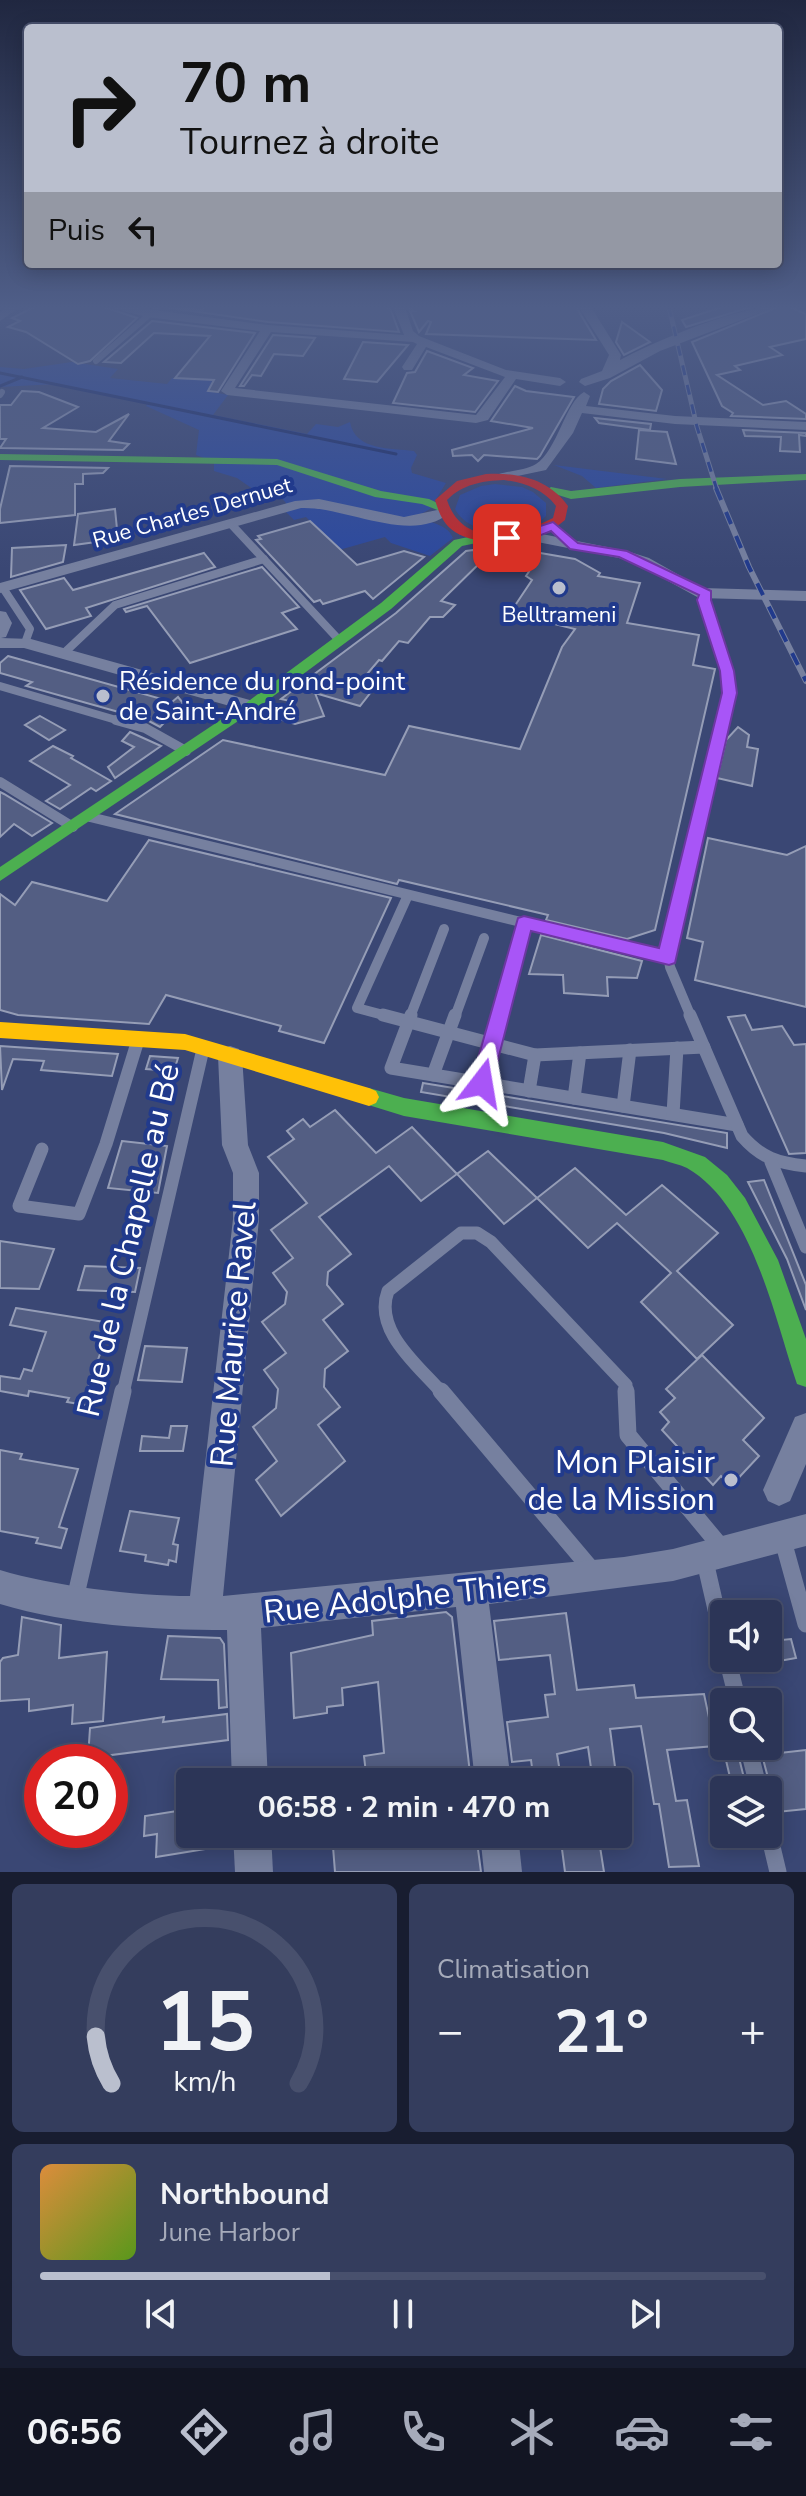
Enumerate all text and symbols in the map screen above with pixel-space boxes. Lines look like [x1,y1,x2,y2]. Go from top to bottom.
text: 70 m [180,45,311,122]
icon: right [48,56,152,160]
text: Tournez à droite [180,118,439,167]
icon: left [121,208,165,252]
text: Puis [48,210,105,251]
street label: Rue Charles Dernuet [89,470,296,556]
pin [473,504,541,572]
icon: arrive [485,516,529,560]
marker: Belltrameni [550,579,568,597]
place label: Belltrameni [502,600,616,630]
place label: Résidence du rond-point de Saint-André [119,664,406,729]
marker: Résidence du rond-point de Saint-André [94,687,112,705]
position arrow [440,1041,524,1125]
street label: Rue de la Chapelle au Bé [67,1059,190,1421]
street label: Rue Maurice Ravel [200,1199,267,1469]
place label: Mon Plaisir de la Mission [527,1441,716,1521]
marker: Mon Plaisir de la Mission [722,1471,740,1489]
street label: Rue Adolphe Thiers [261,1561,549,1634]
map controls [710,1600,782,1848]
button: sound [710,1600,782,1672]
button: search [710,1688,782,1760]
speed limit sign: 20 [24,1744,128,1848]
button: layers [710,1776,782,1848]
text: 06:58 · 2 min · 470 m [258,1787,550,1828]
text: Climatisation [437,1952,590,1987]
text: 15 [155,1966,254,2079]
text: 21° [554,1991,649,2073]
text: − [437,2002,463,2062]
text: + [740,2002,766,2062]
text: km/h [173,2062,236,2101]
text: Northbound [160,2174,330,2215]
text: June Harbor [160,2215,300,2250]
icon: previous [139,2292,183,2336]
icon: pause [381,2292,425,2336]
icon: next [623,2292,667,2336]
icon: directions [176,2404,232,2460]
icon: music [285,2404,341,2460]
icon: phone [395,2404,451,2460]
icon: climate [504,2404,560,2460]
icon: car [614,2404,670,2460]
icon: filters [723,2404,779,2460]
text: 06:56 [27,2408,122,2457]

